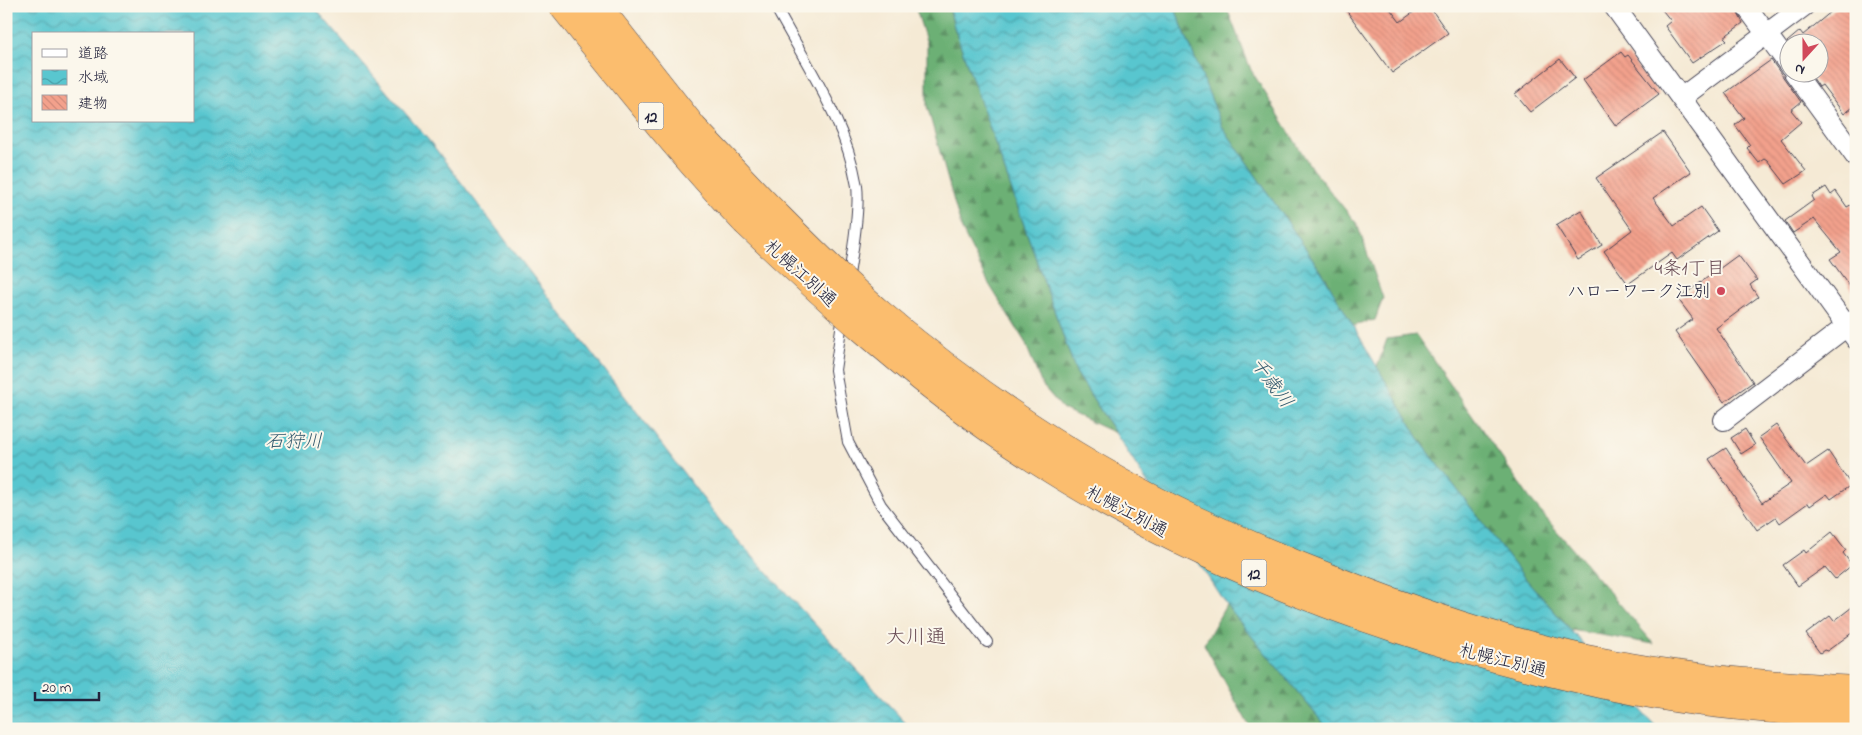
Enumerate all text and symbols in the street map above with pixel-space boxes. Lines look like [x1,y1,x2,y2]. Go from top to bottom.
legend [32,32,195,122]
north arrow [1780,32,1830,82]
text: 道路 [78,43,108,65]
text: N [1792,57,1808,80]
text: 水域 [78,67,108,89]
text: 建物 [78,93,108,115]
road number: 12 [638,102,664,130]
street label: 札幌江別通 [758,235,842,314]
district label: 4条1丁目 [1655,256,1725,283]
place label: ハローワーク江別 [1567,280,1711,306]
marker: ハローワーク江別 [1715,285,1727,297]
water label: 千歳川 [1243,352,1299,414]
water label: 石狩川 [265,429,323,456]
street label: 札幌江別通 [1080,480,1172,545]
road number: 12 [1242,560,1266,586]
district label: 大川通 [886,624,946,653]
street label: 札幌江別通 [1456,638,1549,685]
scale bar [35,670,99,702]
text: 20 m [42,677,72,699]

